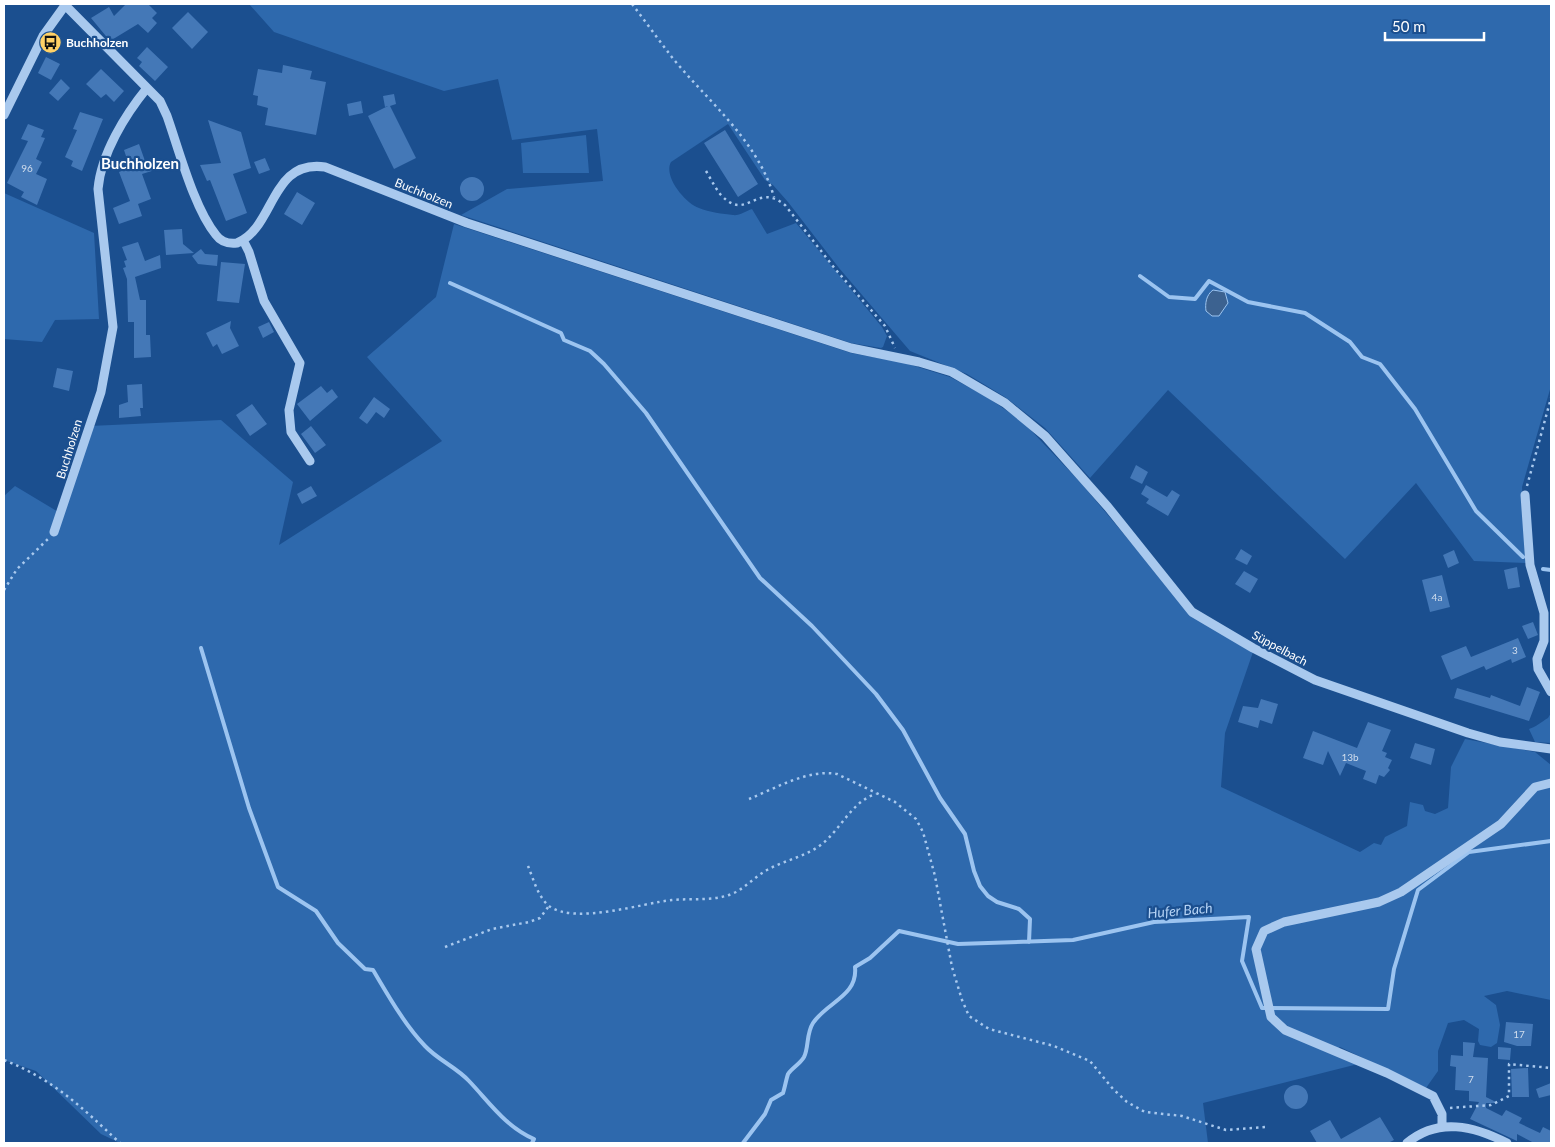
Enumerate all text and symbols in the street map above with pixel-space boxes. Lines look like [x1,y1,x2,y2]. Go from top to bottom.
scale bar [1385,10,1484,42]
text: 50 m [1392,17,1426,35]
bus stop icon: Buchholzen [38,30,62,54]
place label: Buchholzen [66,35,129,50]
district label: Buchholzen [101,154,179,172]
house number: 96 [21,162,33,174]
street label: Buchholzen [393,175,455,211]
street label: Buchholzen [53,417,85,481]
house number: 4a [1432,591,1442,603]
street label: Süppelbach [1250,627,1310,669]
house number: 3 [1512,644,1518,656]
house number: 13b [1341,751,1359,763]
water label: Hufer Bach [1147,899,1213,921]
house number: 17 [1513,1028,1525,1040]
house number: 7 [1468,1073,1474,1085]

